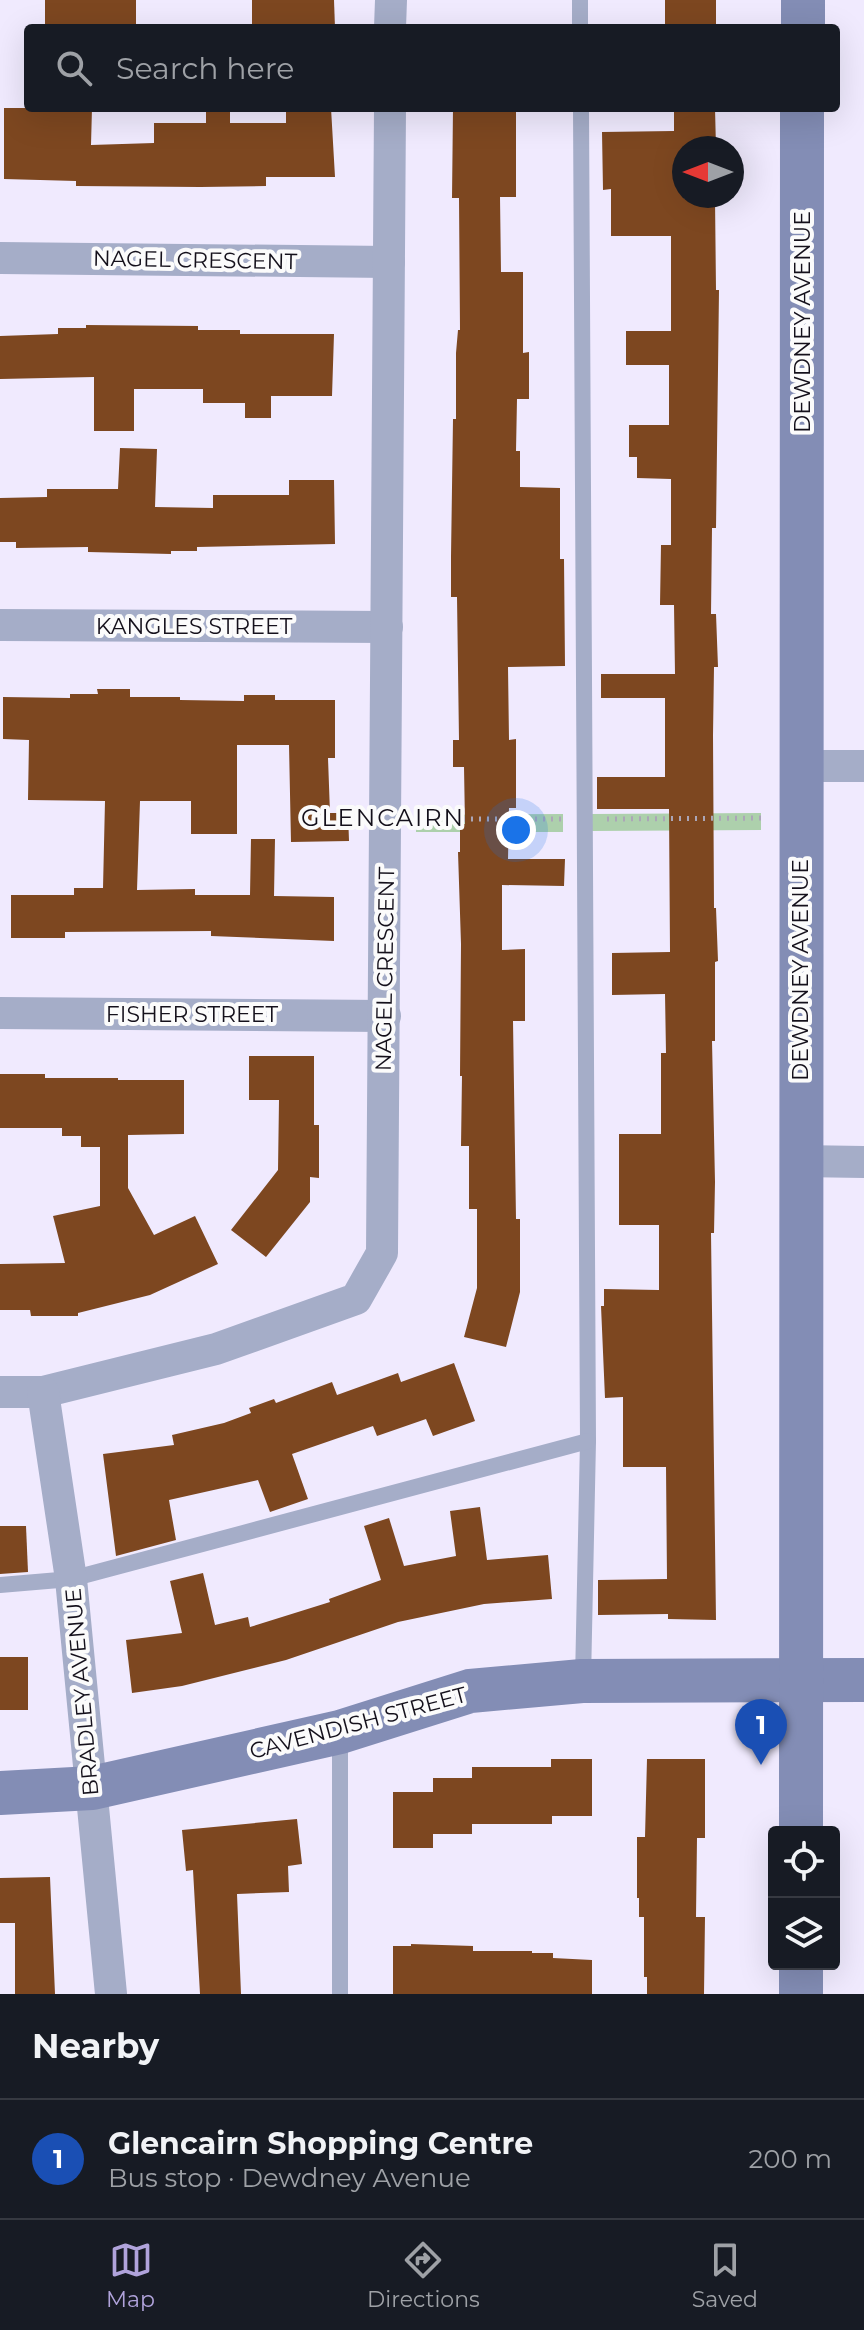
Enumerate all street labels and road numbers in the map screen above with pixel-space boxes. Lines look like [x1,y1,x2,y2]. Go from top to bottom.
street label: DEWDNEY AVENUE [789,211,816,433]
street label: NAGEL CRESCENT [93,245,298,275]
street label: KANGLES STREET [96,613,293,640]
street label: DEWDNEY AVENUE [787,859,814,1081]
street label: NAGEL CRESCENT [370,866,400,1071]
street label: FISHER STREET [106,1001,279,1028]
street label: BRADLEY AVENUE [59,1587,105,1797]
street label: CAVENDISH STREET [246,1681,470,1765]

